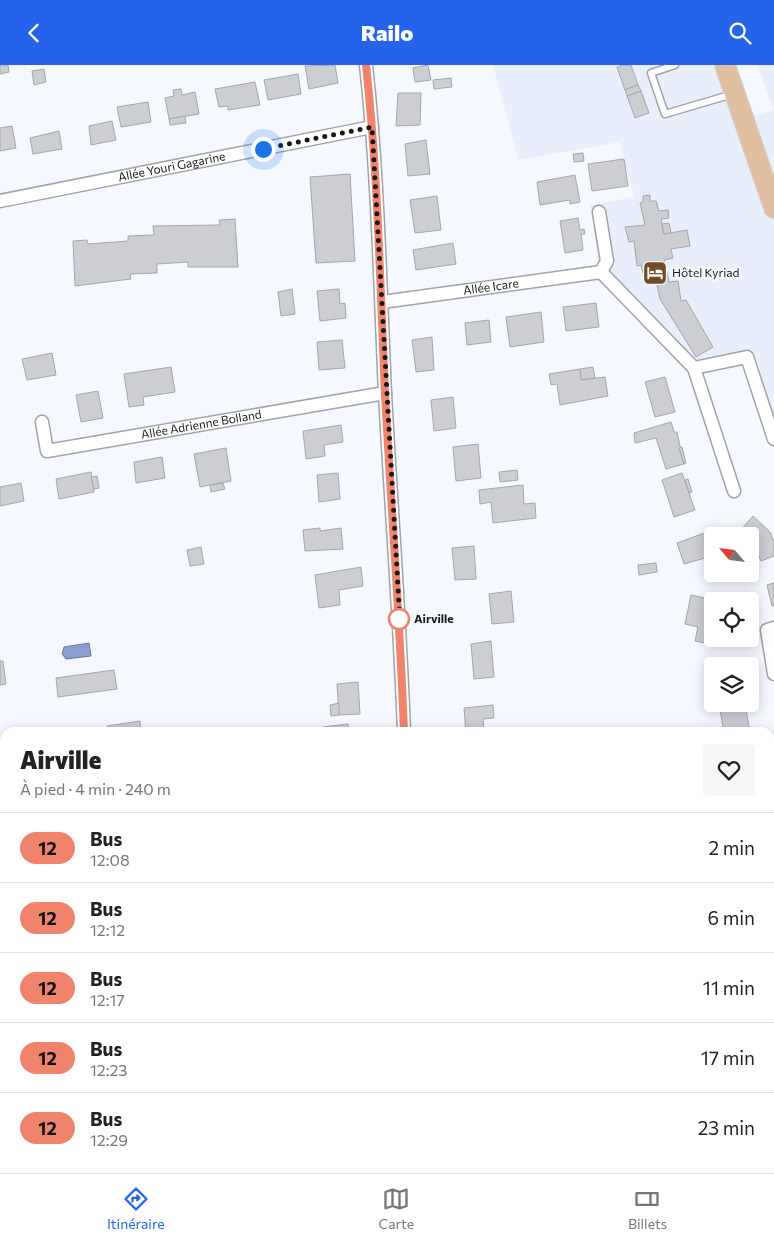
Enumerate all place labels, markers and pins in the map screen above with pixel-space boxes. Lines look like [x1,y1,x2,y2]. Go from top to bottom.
hotel icon: Hôtel Kyriad [642,260,668,286]
place label: Hôtel Kyriad [672,265,740,279]
marker: Airville [388,608,410,630]
place label: Airville [414,611,454,625]

